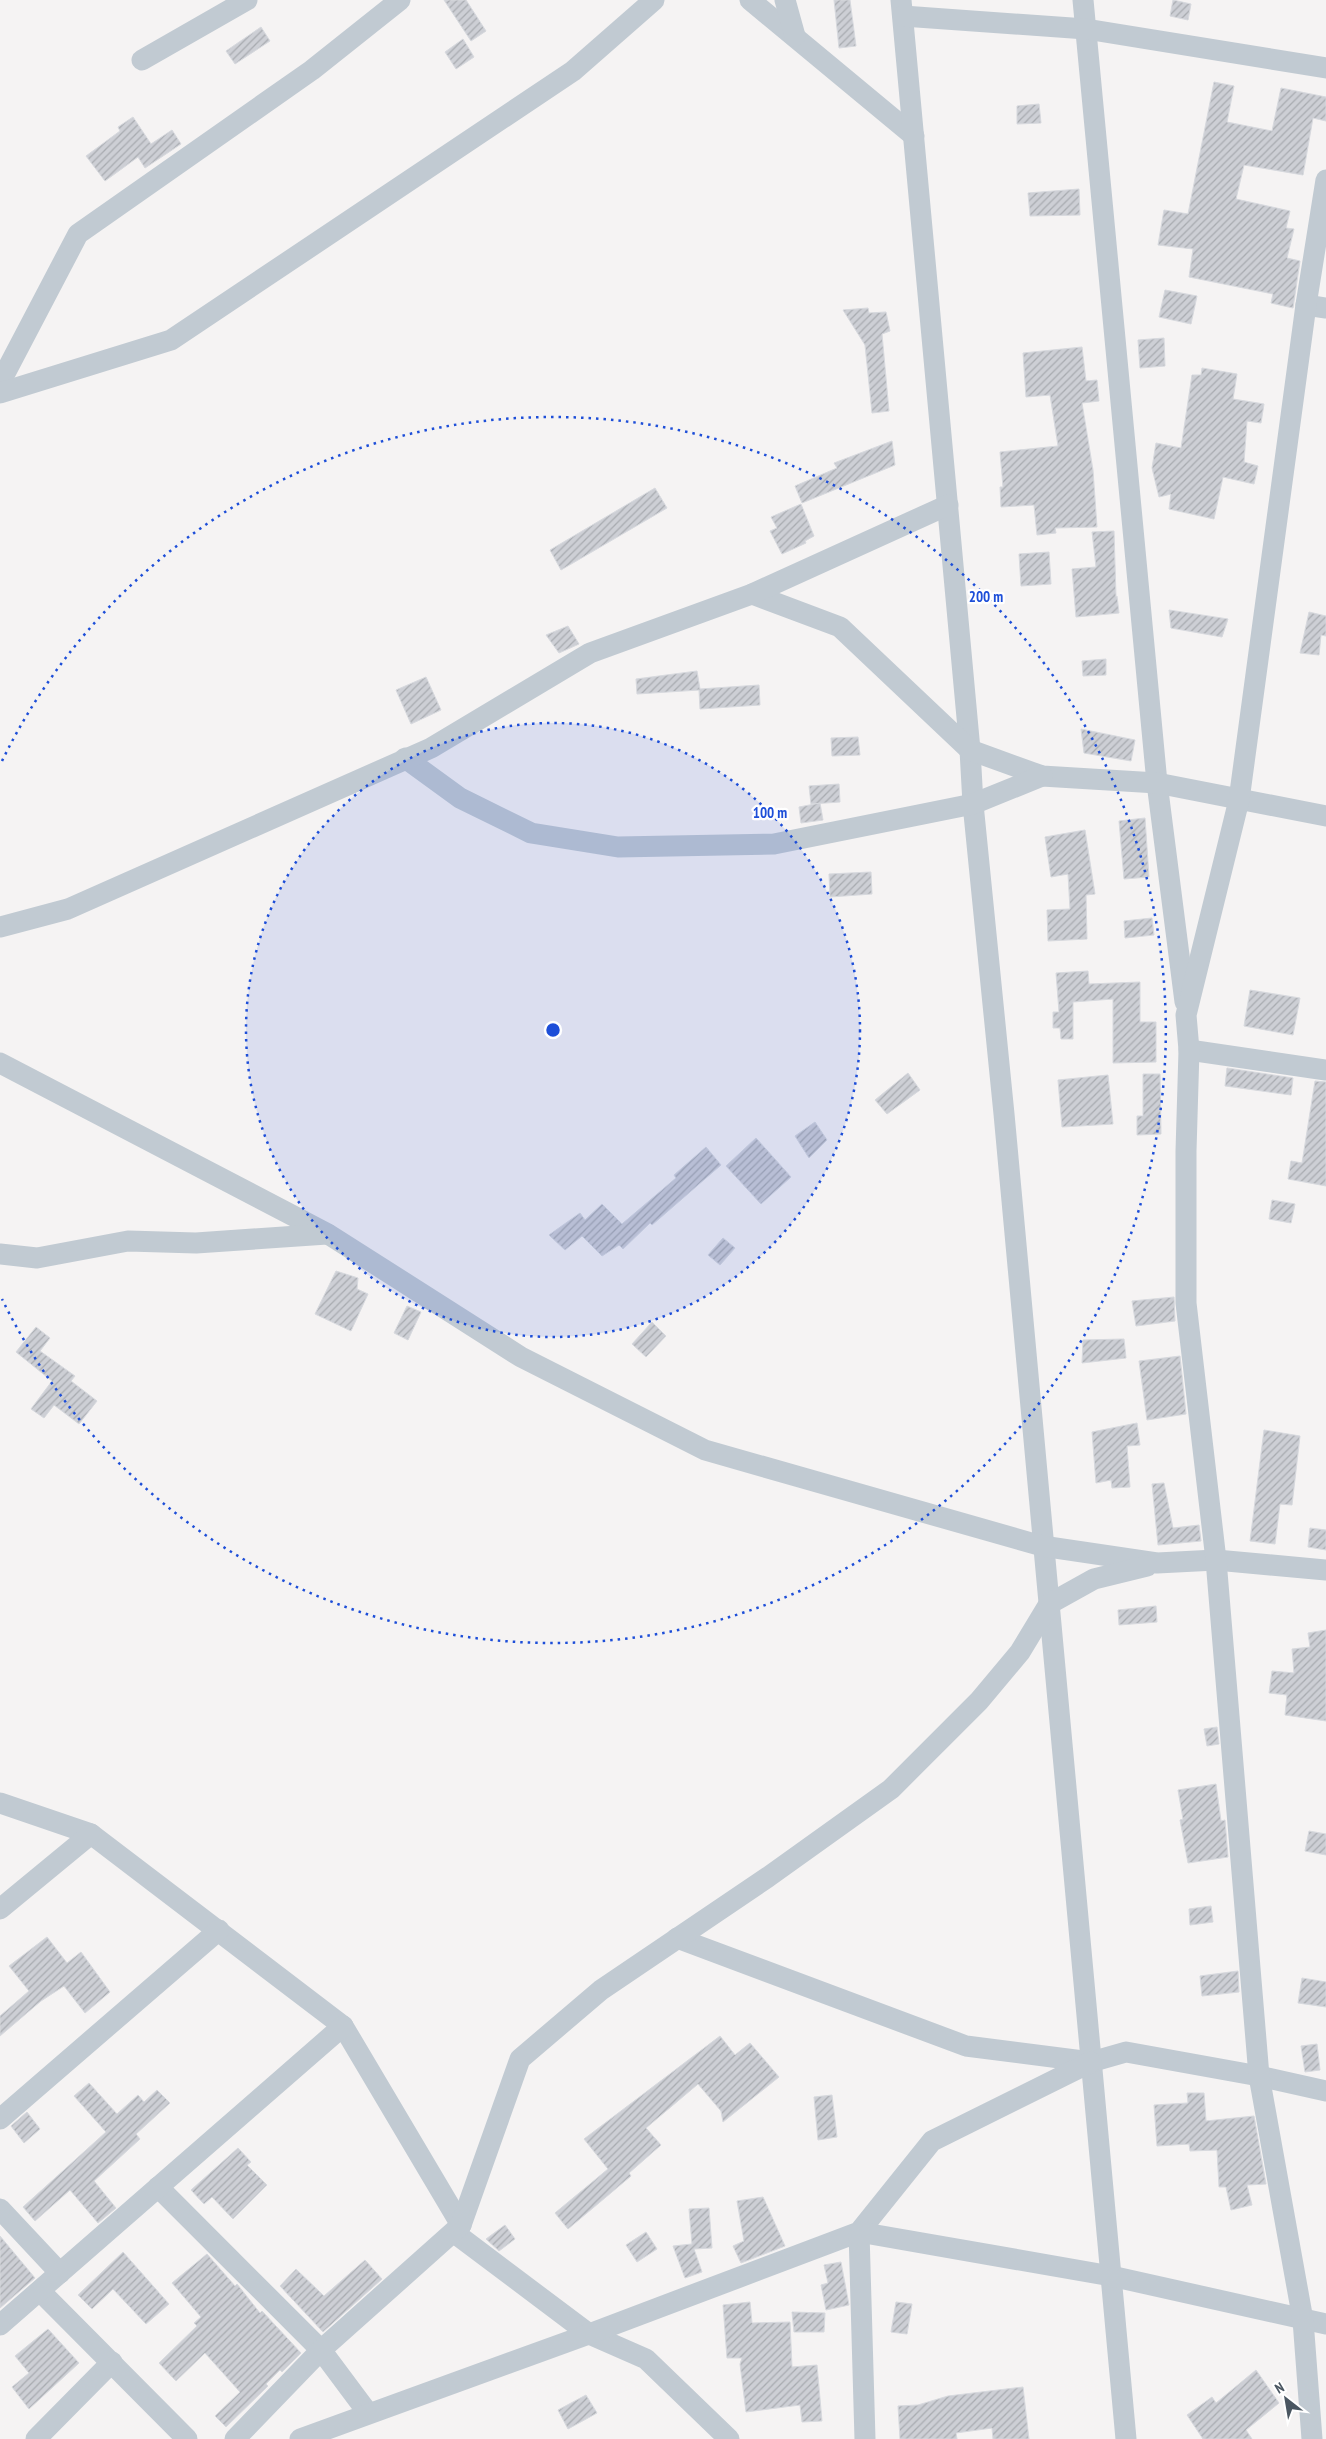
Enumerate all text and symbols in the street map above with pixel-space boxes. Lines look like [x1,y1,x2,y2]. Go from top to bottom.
text: 200 m [969,587,1003,606]
text: 100 m [753,803,787,822]
centre of rings [544,1021,562,1039]
north arrow [1261,2374,1311,2424]
text: N [1271,2378,1287,2398]

